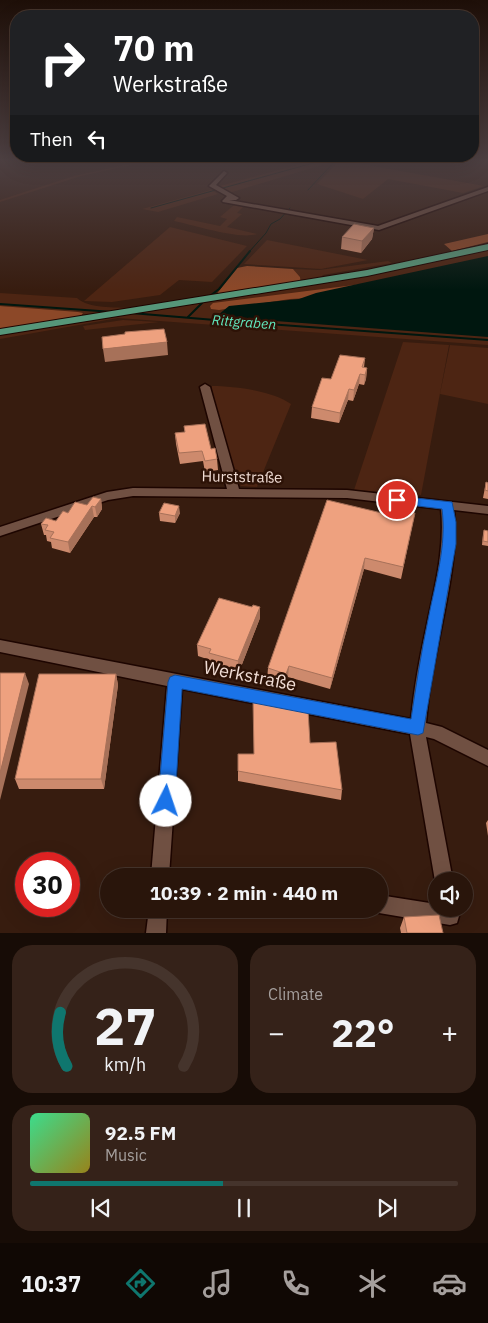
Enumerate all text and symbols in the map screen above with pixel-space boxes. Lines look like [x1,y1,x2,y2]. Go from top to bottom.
text: 70 m [113,25,195,71]
icon: right [30,30,95,95]
text: Werkstraße [113,69,228,98]
icon: left [83,125,111,153]
text: Then [30,127,73,151]
water label: Rittgraben [211,311,277,333]
street label: Hurststraße [201,466,283,487]
pin [376,479,418,521]
icon: arrive [383,486,411,514]
street label: Werkstraße [202,655,299,696]
position arrow [139,774,191,826]
speed limit sign: 30 [15,852,80,917]
map controls [428,872,473,917]
button: sound [428,872,473,917]
text: 10:39 · 2 min · 440 m [150,881,338,905]
text: Climate [268,984,323,1004]
text: 27 [94,992,156,1059]
text: 22° [331,1008,395,1057]
text: − [268,1014,285,1051]
text: + [441,1014,458,1051]
text: km/h [104,1053,146,1076]
text: 92.5 FM [105,1121,176,1145]
text: Music [105,1145,147,1165]
icon: previous [87,1194,115,1222]
icon: pause [230,1194,258,1222]
icon: next [373,1194,401,1222]
icon: directions [123,1266,158,1301]
icon: music [200,1266,235,1301]
icon: phone [278,1266,313,1301]
icon: climate [355,1266,390,1301]
icon: car [432,1266,467,1301]
text: 10:37 [21,1269,81,1298]

